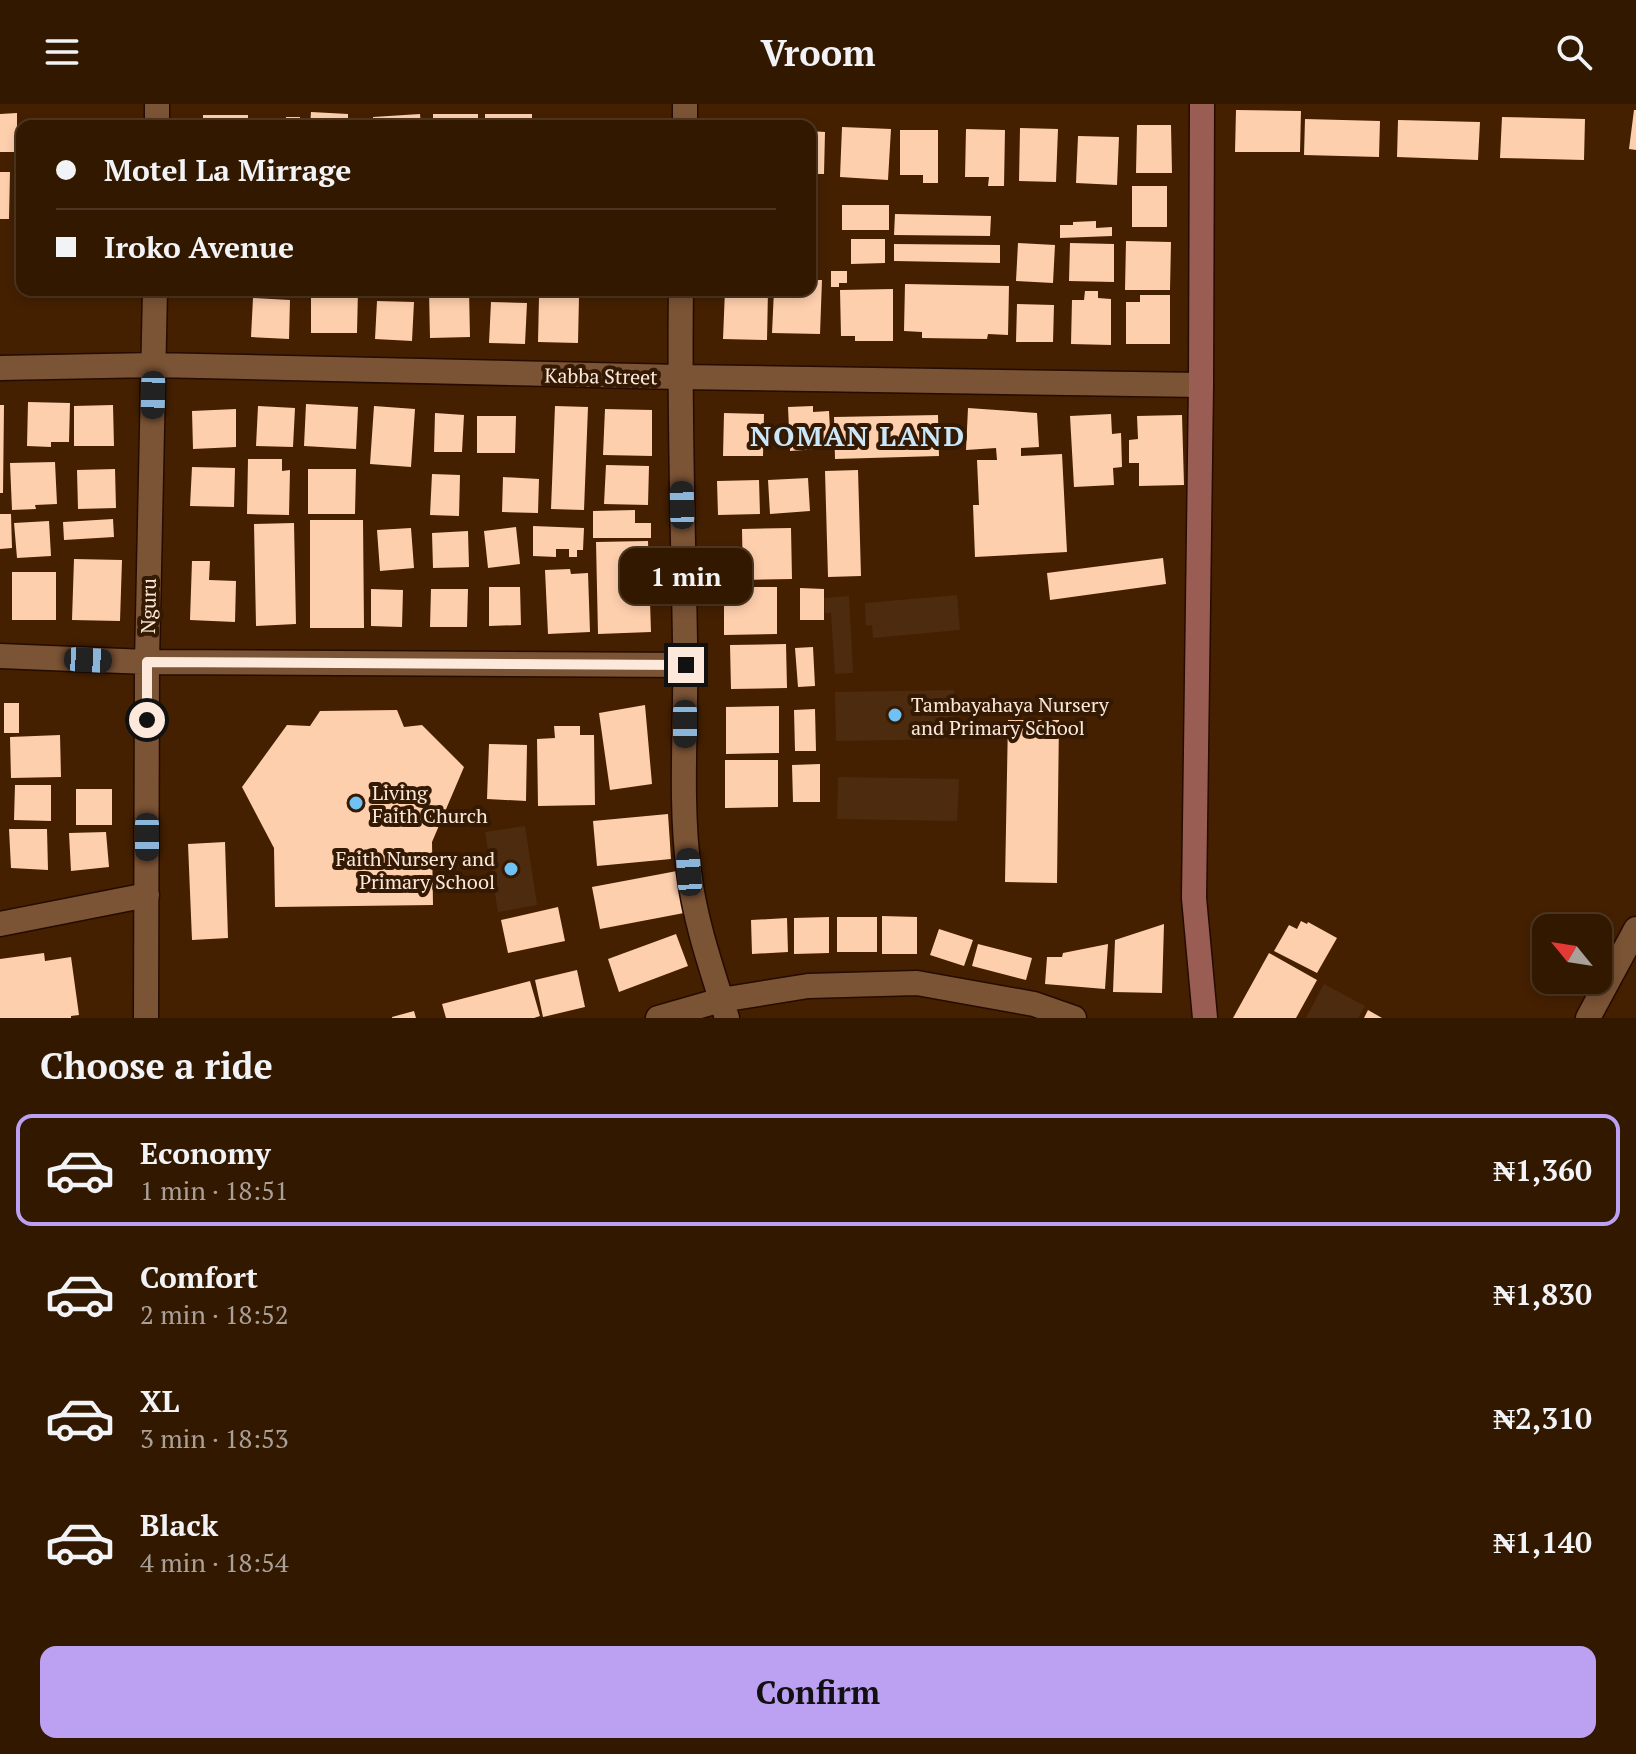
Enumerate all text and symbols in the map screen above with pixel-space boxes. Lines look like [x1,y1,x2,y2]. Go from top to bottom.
text: Vroom [761,29,875,76]
icon: menu [40,30,84,74]
icon: search [1552,30,1596,74]
text: Motel La Mirrage [104,150,351,190]
text: Iroko Avenue [104,227,294,267]
street label: Kabba Street [544,362,658,390]
car [141,371,165,419]
district label: NOMAN LAND [750,417,966,454]
car [670,481,694,529]
callout: 1 min [620,549,752,605]
text: 1 min [650,559,722,593]
street label: Nguru [134,578,162,634]
car [63,647,113,673]
route end [668,647,704,683]
place label: Tambayahaya Nursery and Primary School [911,691,1110,741]
car [673,700,697,748]
route start [129,702,165,738]
marker: Tambayahaya Nursery and Primary School [886,706,904,724]
place label: Living Faith Church [372,779,488,829]
marker: Living Faith Church [347,794,365,812]
car [135,813,159,861]
place label: Faith Nursery and Primary School [335,845,495,895]
car [675,847,703,897]
marker: Faith Nursery and Primary School [502,860,520,878]
north arrow [1532,914,1612,994]
map controls [1532,914,1612,994]
text: Choose a ride [40,1042,273,1089]
text: Economy [140,1133,271,1173]
icon: car [44,1134,116,1206]
text: ₦1,360 [1493,1150,1592,1190]
text: 1 min · 18:51 [140,1173,289,1207]
text: Comfort [140,1257,258,1297]
icon: car [44,1258,116,1330]
text: ₦1,830 [1493,1274,1592,1314]
text: 2 min · 18:52 [140,1297,289,1331]
text: XL [140,1381,179,1421]
icon: car [44,1382,116,1454]
text: ₦2,310 [1493,1398,1592,1438]
text: 3 min · 18:53 [140,1421,289,1455]
text: Black [140,1505,218,1545]
icon: car [44,1506,116,1578]
text: ₦1,140 [1493,1522,1592,1562]
text: 4 min · 18:54 [140,1545,289,1579]
button: Confirm [40,1646,1596,1738]

